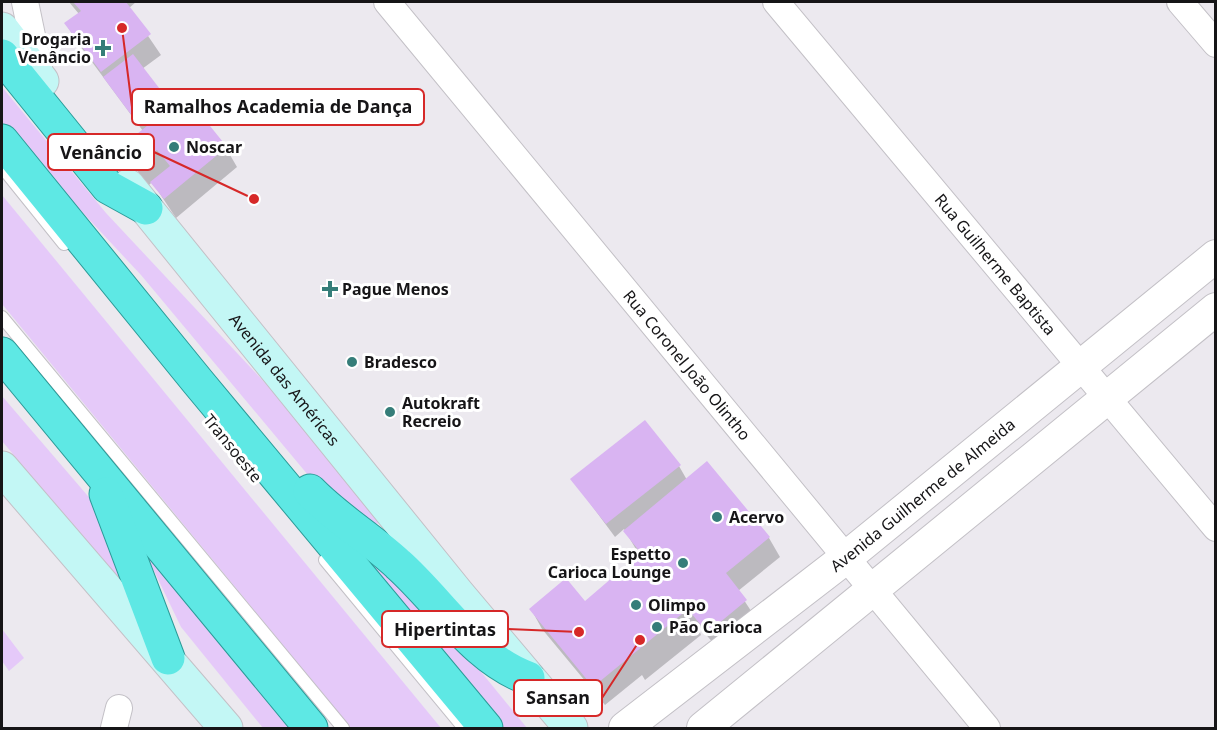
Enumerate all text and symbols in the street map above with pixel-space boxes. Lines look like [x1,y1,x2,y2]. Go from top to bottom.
place label: Drogaria Venâncio [18,28,91,68]
marker: Drogaria Venâncio [96,41,110,55]
callout: Ramalhos Academia de Dança [132,89,424,125]
text: Ramalhos Academia de Dança [144,94,412,118]
callout: Venâncio [48,134,154,170]
place label: Noscar [186,136,242,158]
text: Venâncio [60,140,142,164]
marker: Noscar [167,140,181,154]
street label: Rua Guilherme Baptista [930,189,1061,340]
place label: Pague Menos [342,278,449,300]
marker: Pague Menos [323,282,337,296]
street label: Rua Coronel João Olintho [618,285,756,445]
street label: Avenida das Américas [224,309,345,450]
place label: Bradesco [364,351,437,373]
marker: Bradesco [345,355,359,369]
place label: Autokraft Recreio [402,392,480,432]
marker: Autokraft Recreio [383,405,397,419]
street label: Transoeste [199,409,267,487]
street label: Avenida Guilherme de Almeida [826,413,1020,577]
place label: Acervo [729,506,784,528]
marker: Acervo [710,510,724,524]
place label: Espetto Carioca Lounge [548,543,671,583]
marker: Espetto Carioca Lounge [676,556,690,570]
place label: Olimpo [648,594,706,616]
marker: Olimpo [629,598,643,612]
callout: Hipertintas [382,611,508,647]
place label: Pão Carioca [669,616,762,638]
text: Hipertintas [394,617,496,641]
marker: Pão Carioca [650,620,664,634]
callout: Sansan [514,680,602,716]
text: Sansan [526,685,590,709]

